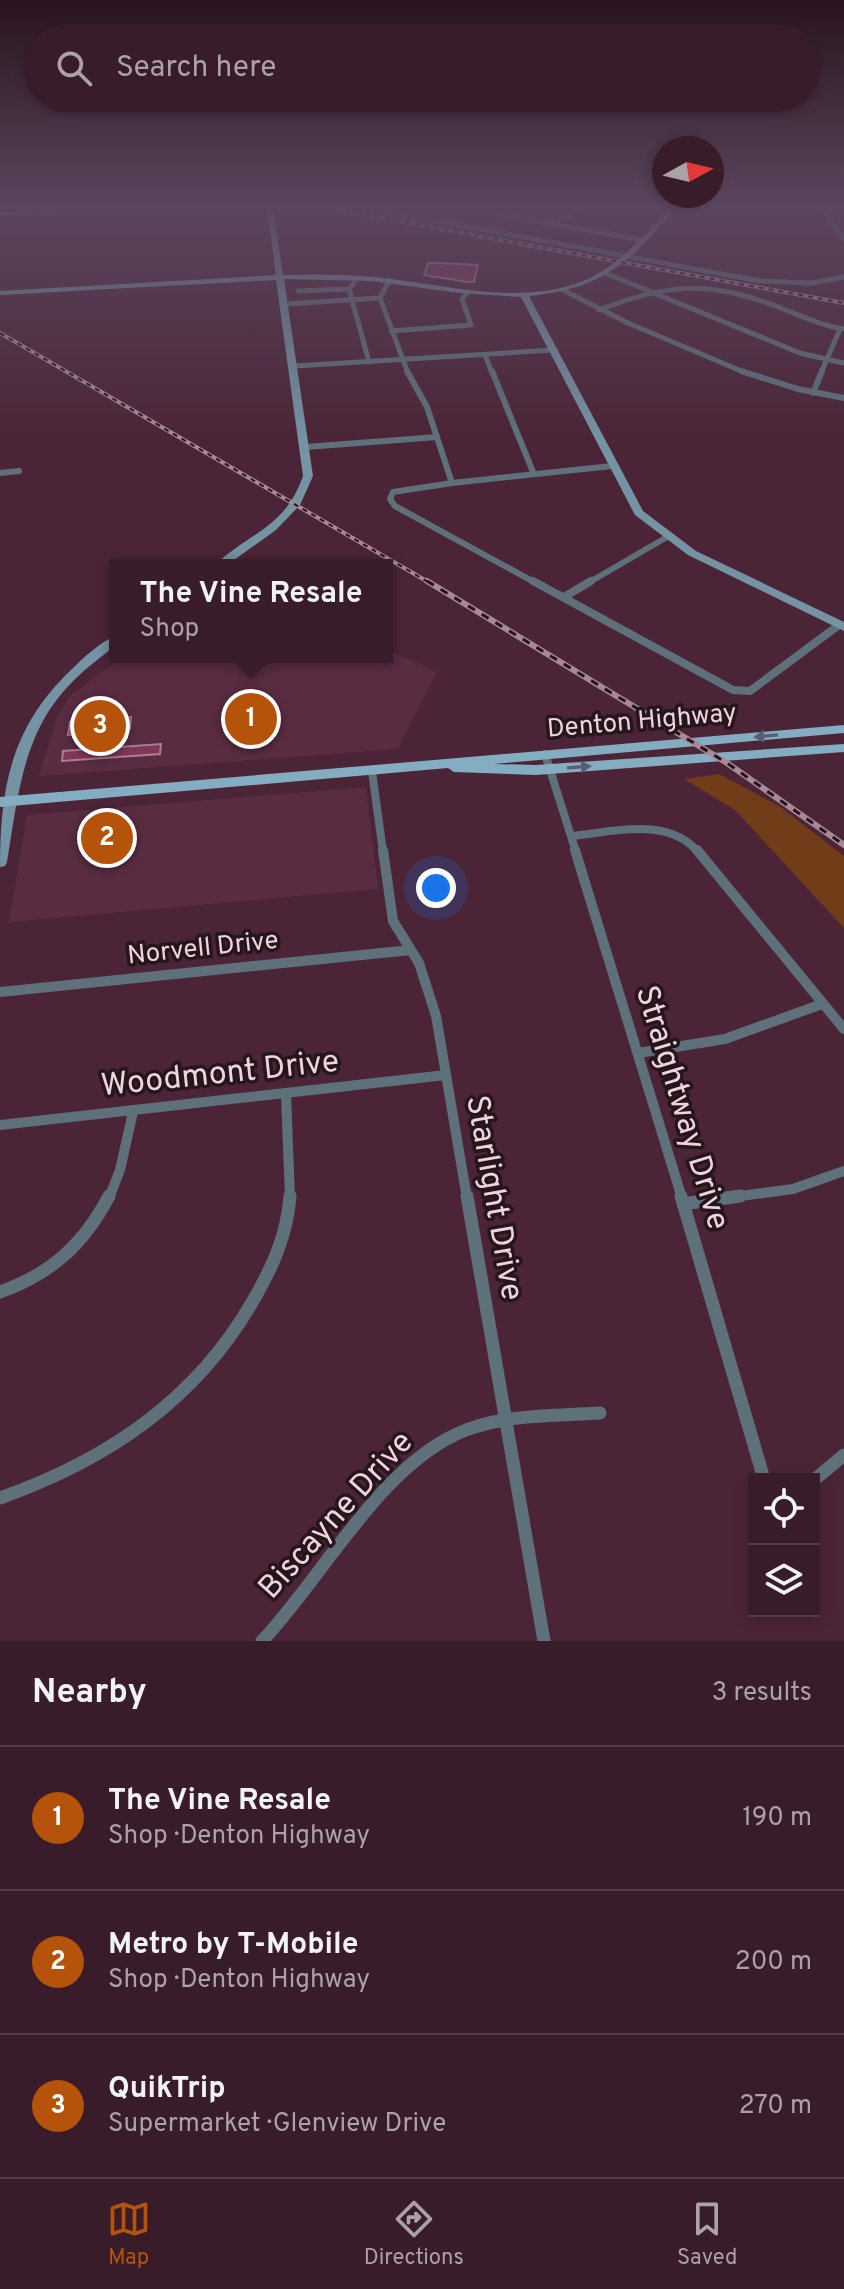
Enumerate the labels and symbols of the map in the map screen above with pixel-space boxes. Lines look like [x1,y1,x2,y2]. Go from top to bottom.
north arrow [652,136,724,208]
pin: 1 [225,689,277,749]
pin: 3 [74,696,126,756]
street label: Denton Highway [546,697,738,747]
one-way arrow [753,729,778,742]
one-way arrow [567,760,592,773]
pin: 2 [81,808,133,868]
your location [416,868,456,908]
street label: Norvell Drive [126,925,280,973]
street label: Straightway Drive [625,981,737,1235]
street label: Woodmont Drive [99,1043,341,1107]
street label: Starlight Drive [455,1092,531,1304]
street label: Biscayne Drive [251,1424,423,1608]

